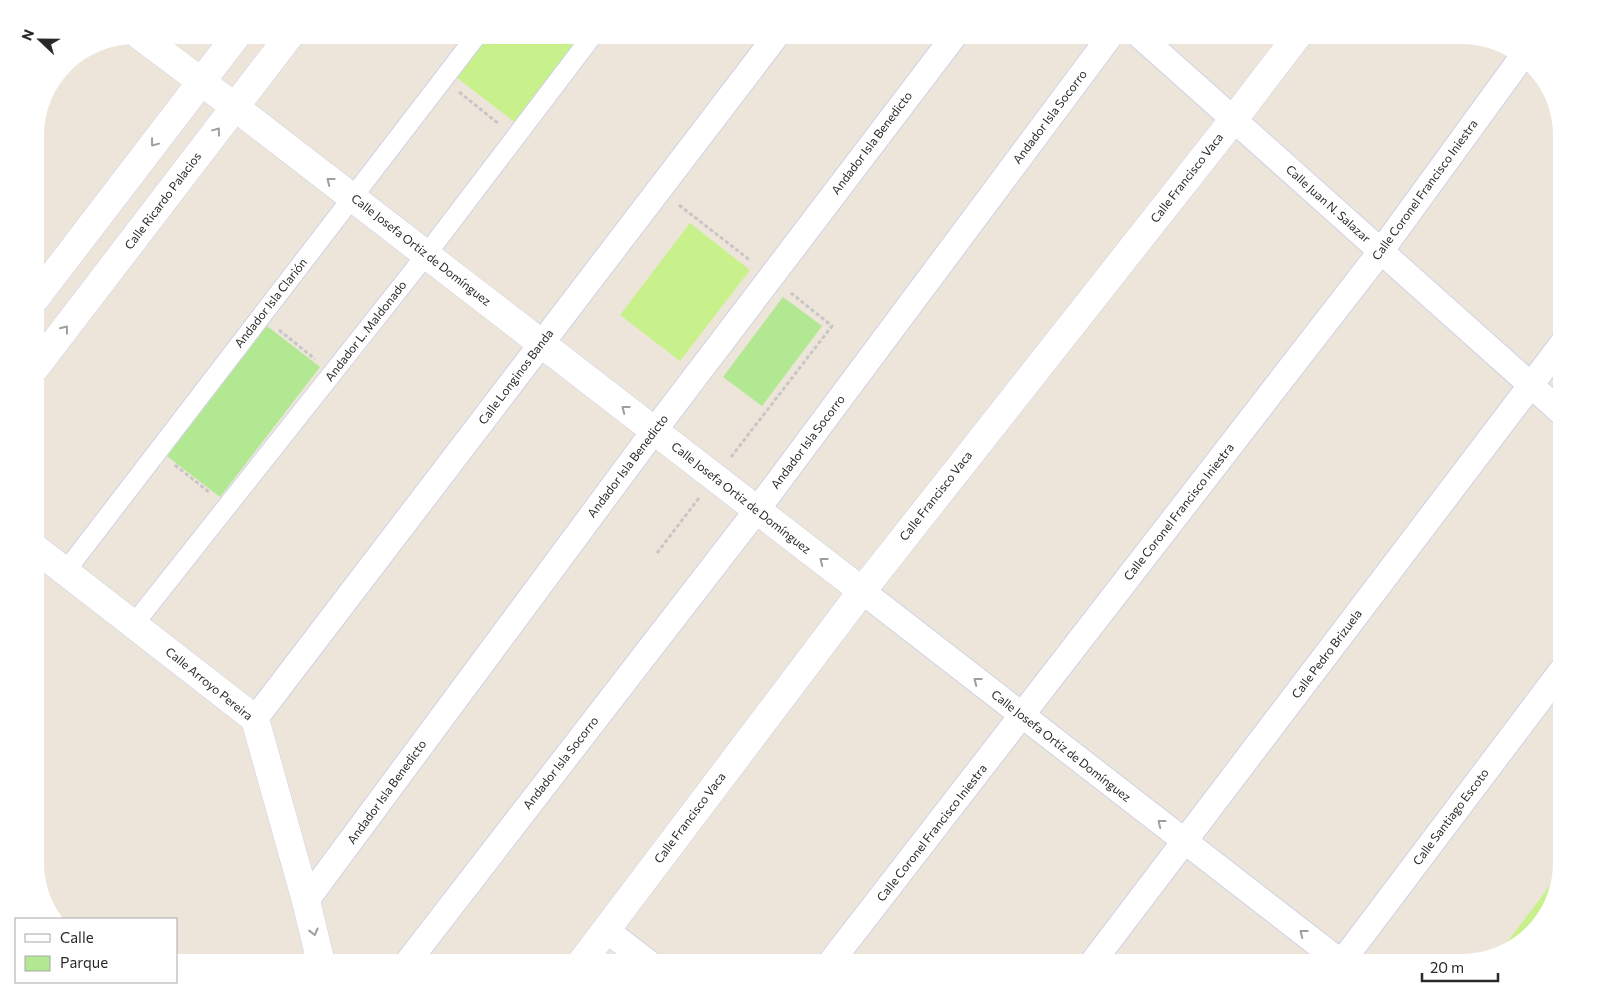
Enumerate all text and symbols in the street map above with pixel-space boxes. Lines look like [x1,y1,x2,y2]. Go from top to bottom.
north arrow [15,15,65,65]
text: N [18,27,37,43]
street label: Andador Isla Socorro [1009,67,1089,166]
street label: Andador Isla Benedicto [828,88,914,197]
street label: Calle Coronel Francisco Iniestra [1368,116,1480,262]
one-way arrow [211,127,220,137]
street label: Calle Francisco Vaca [1147,130,1226,225]
one-way arrow [151,137,160,147]
street label: Calle Ricardo Palacios [121,149,203,252]
street label: Calle Juan N. Salazar [1283,162,1374,246]
one-way arrow [327,178,336,187]
street label: Calle Josefa Ortiz de Domínguez [349,190,494,309]
street label: Andador Isla Clarión [231,255,309,350]
street label: Andador L. Maldonado [322,277,409,383]
one-way arrow [59,325,68,335]
street label: Calle Longinos Banda [475,326,556,427]
street label: Andador Isla Socorro [767,392,847,491]
one-way arrow [622,406,631,414]
street label: Andador Isla Benedicto [584,411,670,520]
street label: Calle Josefa Ortiz de Domínguez [669,438,814,557]
street label: Calle Coronel Francisco Iniestra [1120,440,1236,583]
street label: Calle Francisco Vaca [896,448,975,543]
one-way arrow [820,559,829,567]
street label: Calle Pedro Brizuela [1288,606,1364,701]
street label: Calle Arroyo Pereira [163,644,256,723]
one-way arrow [974,678,983,686]
street label: Calle Josefa Ortiz de Domínguez [989,686,1134,805]
street label: Andador Isla Socorro [520,713,601,812]
street label: Andador Isla Benedicto [344,737,429,846]
street label: Calle Coronel Francisco Iniestra [873,761,989,904]
street label: Calle Santiago Escoto [1409,765,1491,867]
street label: Calle Francisco Vaca [651,769,728,865]
one-way arrow [1158,820,1167,828]
legend [15,918,178,983]
one-way arrow [308,927,319,936]
text: Calle [60,928,94,946]
one-way arrow [1299,930,1309,939]
scale bar [1422,950,1498,982]
text: Parque [60,953,108,971]
text: 20 m [1430,958,1464,976]

